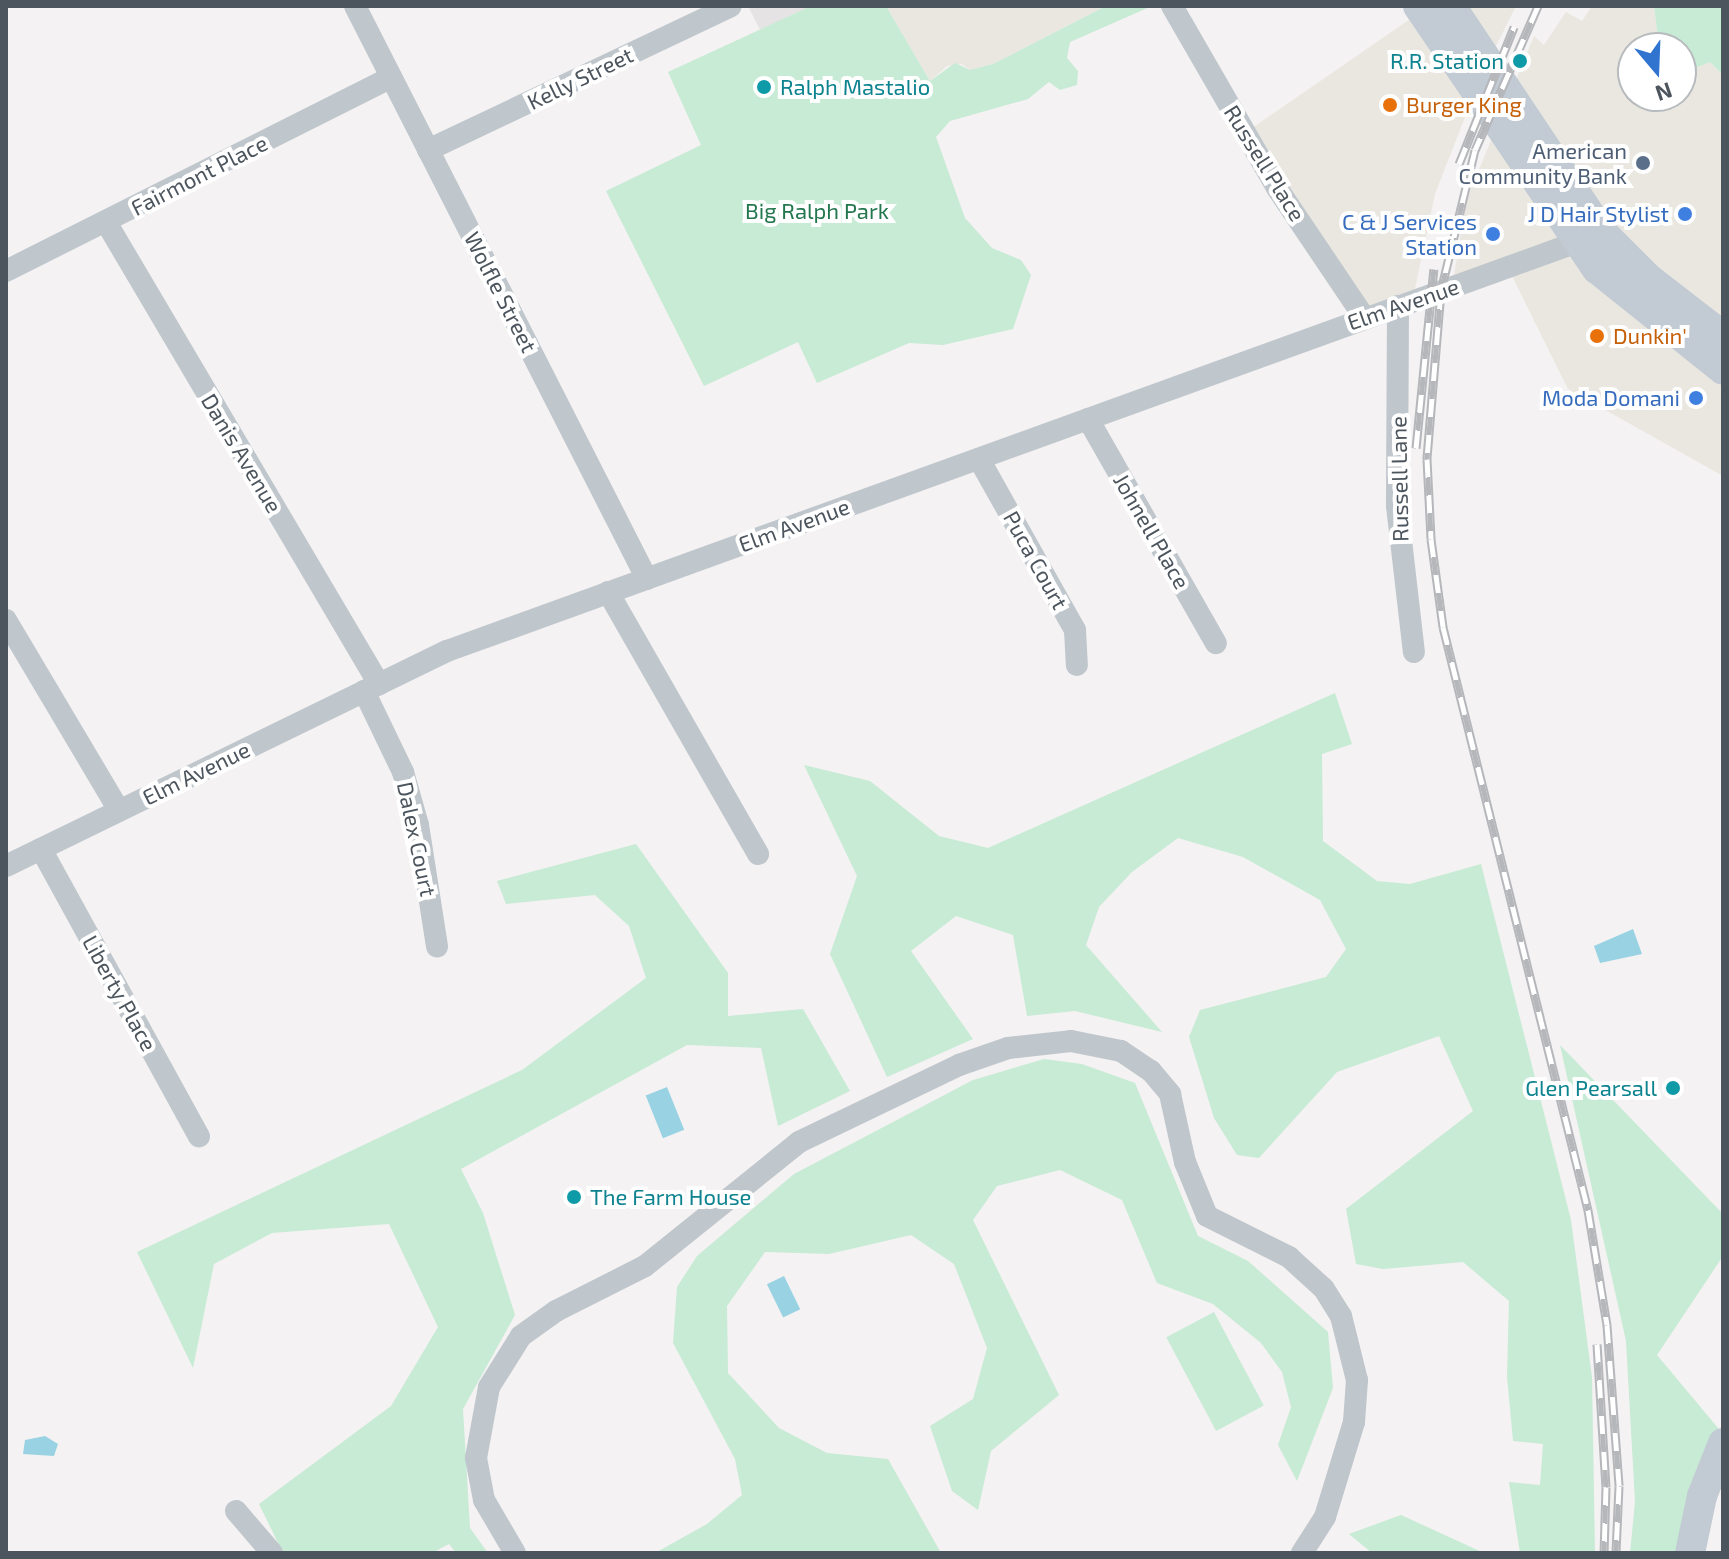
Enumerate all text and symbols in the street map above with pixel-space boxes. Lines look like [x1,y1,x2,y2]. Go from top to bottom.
north arrow [1617,32,1697,112]
street label: Kelly Street [523,41,637,115]
place label: R.R. Station [1390,48,1504,74]
marker: R.R. Station [1511,52,1529,70]
place label: Ralph Mastalio [780,74,930,100]
marker: Ralph Mastalio [755,78,773,96]
text: N [1652,78,1676,108]
place label: Burger King [1406,92,1522,118]
marker: Burger King [1381,96,1399,114]
street label: Russell Place [1219,100,1311,226]
street label: Fairmont Place [126,129,272,221]
place label: American Community Bank [1458,137,1627,188]
marker: American Community Bank [1634,154,1652,172]
park label: Big Ralph Park [745,198,889,224]
place label: J D Hair Stylist [1527,201,1669,227]
marker: J D Hair Stylist [1676,205,1694,223]
place label: C & J Services Station [1342,208,1477,260]
marker: C & J Services Station [1484,225,1502,243]
street label: Wolfle Street [459,227,543,357]
street label: Elm Avenue [1344,273,1462,335]
place label: Dunkin' [1613,323,1687,349]
marker: Dunkin' [1588,327,1606,345]
place label: Moda Domani [1542,385,1680,411]
street label: Danis Avenue [196,388,288,518]
marker: Moda Domani [1687,389,1705,407]
street label: Russell Lane [1385,416,1413,542]
street label: Johnell Place [1108,468,1196,594]
street label: Elm Avenue [735,493,853,557]
street label: Puca Court [998,506,1074,614]
street label: Elm Avenue [138,736,254,810]
street label: Dalex Court [392,779,442,899]
street label: Liberty Place [77,930,163,1056]
place label: Glen Pearsall [1525,1075,1657,1101]
marker: Glen Pearsall [1664,1079,1682,1097]
place label: The Farm House [590,1184,751,1210]
marker: The Farm House [565,1188,583,1206]

